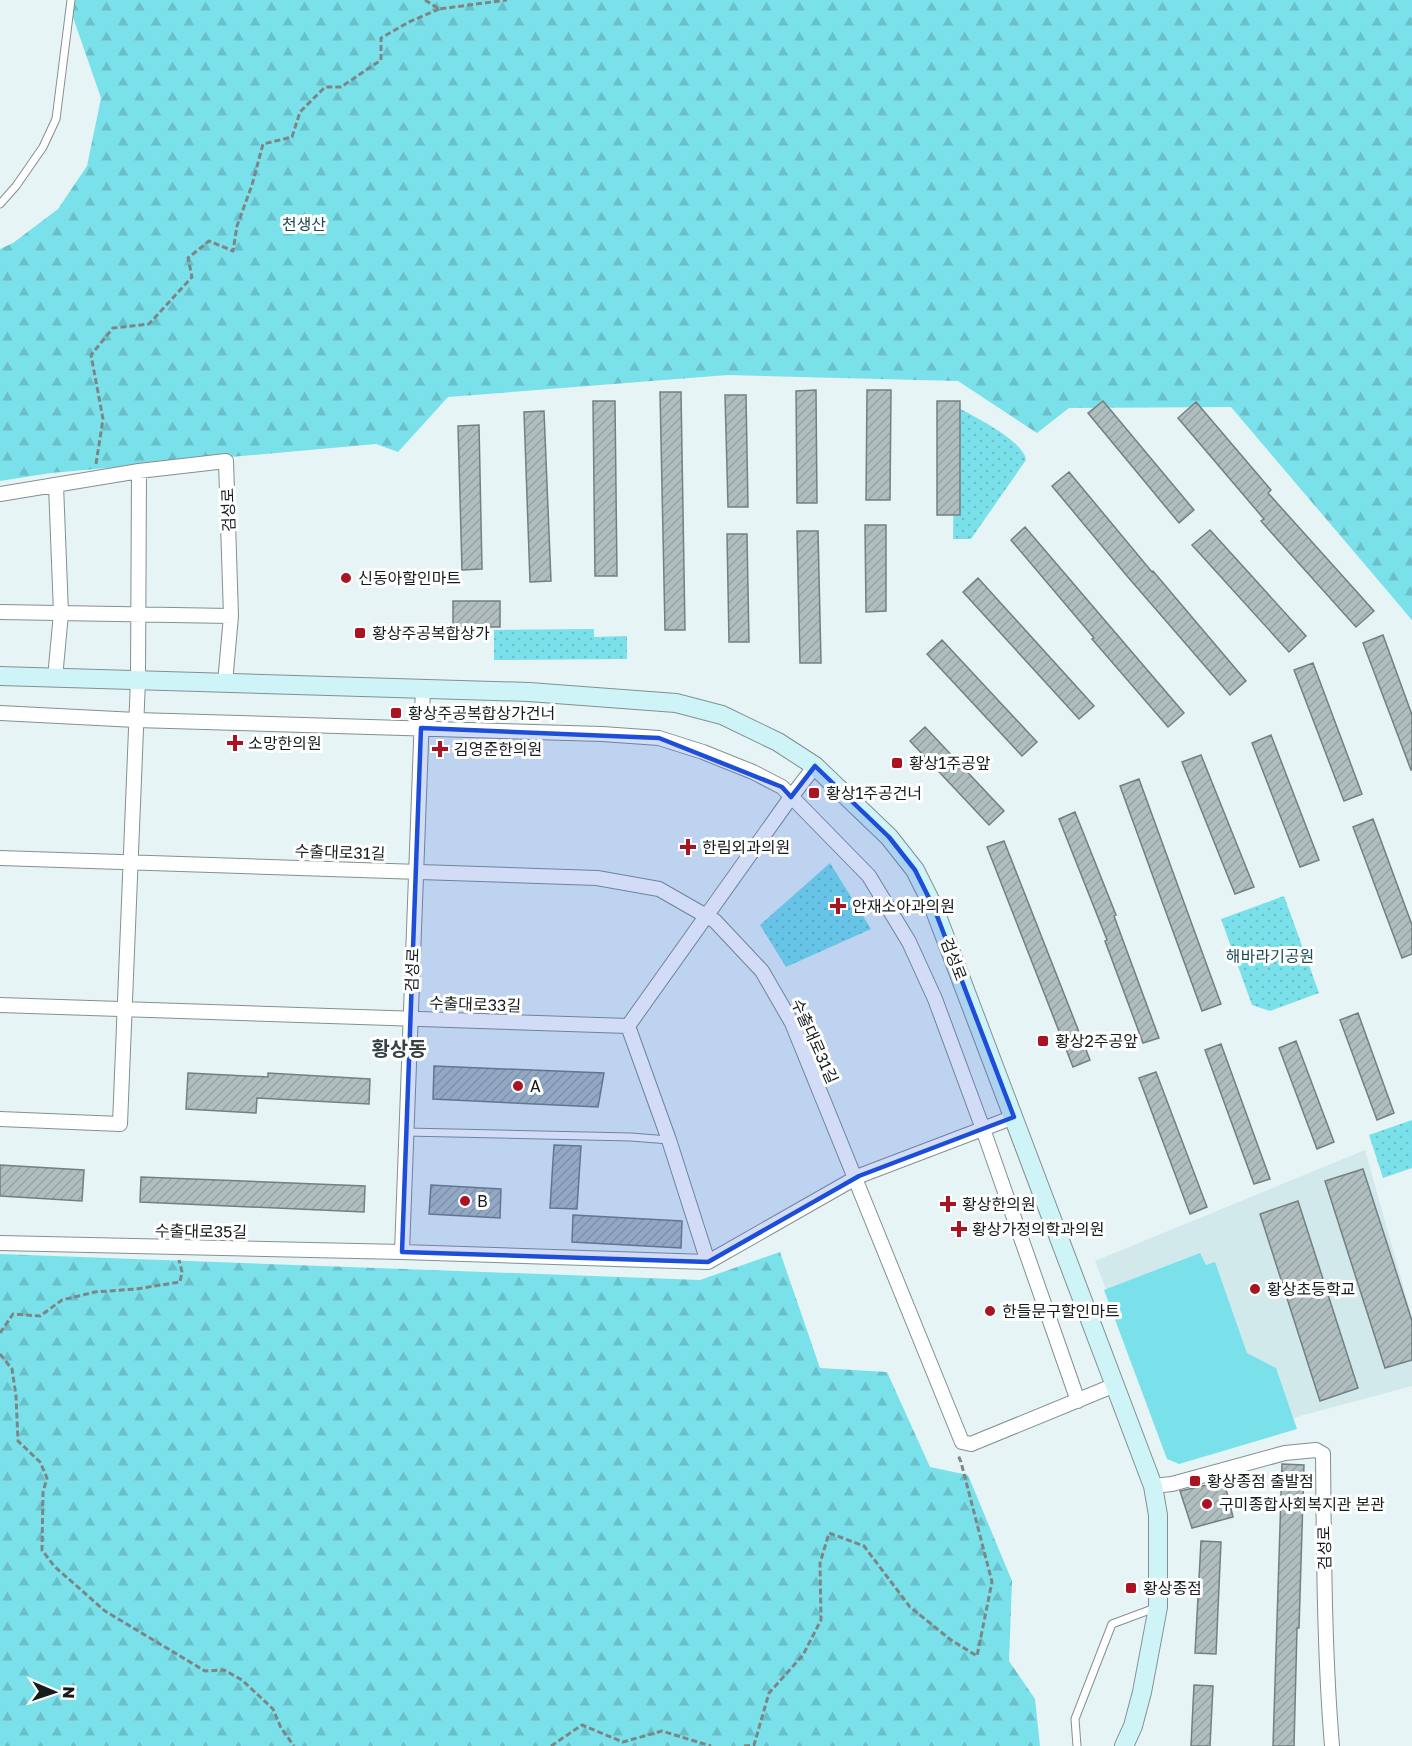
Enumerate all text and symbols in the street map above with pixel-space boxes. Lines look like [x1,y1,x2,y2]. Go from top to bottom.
park label: 천생산 [282,214,326,234]
street label: 검성로 [217,487,239,532]
place label: 신동아할인마트 [358,568,461,588]
marker: 신동아할인마트 [339,571,353,585]
place label: 황상주공복합상가 [372,623,490,643]
marker: 황상주공복합상가 [353,626,367,640]
place label: 황상주공복합상가건너 [408,703,555,723]
marker: 황상주공복합상가건너 [389,706,403,720]
place label: 소망한의원 [248,733,322,753]
marker: 소망한의원 [226,734,244,752]
place label: 김영준한의원 [454,739,542,759]
marker: 김영준한의원 [431,740,449,758]
place label: 황상1주공앞 [909,753,991,773]
marker: 황상1주공앞 [890,756,904,770]
place label: 황상1주공건너 [826,783,922,803]
marker: 황상1주공건너 [807,786,821,800]
place label: 한림외과의원 [702,837,790,857]
marker: 한림외과의원 [679,838,697,856]
street label: 수출대로31길 [294,840,386,864]
place label: 안재소아과의원 [852,896,955,916]
marker: 안재소아과의원 [829,897,847,915]
street label: 검성로 [937,935,971,983]
park label: 해바라기공원 [1226,946,1314,966]
street label: 검성로 [401,947,423,992]
street label: 수출대로33길 [429,992,521,1016]
street label: 수출대로31길 [787,995,843,1087]
place label: 황상2주공앞 [1055,1031,1138,1051]
marker: 황상2주공앞 [1036,1034,1050,1048]
district label: 황상동 [371,1036,427,1060]
place label: A [530,1076,541,1096]
marker: A [511,1079,525,1093]
place label: B [477,1191,488,1211]
marker: B [458,1194,472,1208]
place label: 황상한의원 [962,1194,1036,1214]
marker: 황상한의원 [939,1195,957,1213]
place label: 황상가정의학과의원 [972,1219,1104,1239]
street label: 수출대로35길 [155,1220,247,1242]
marker: 황상가정의학과의원 [950,1220,968,1238]
place label: 황상초등학교 [1267,1279,1355,1299]
marker: 황상초등학교 [1248,1282,1262,1296]
place label: 한들문구할인마트 [1002,1301,1120,1321]
marker: 한들문구할인마트 [983,1304,997,1318]
place label: 황상종점 출발점 [1207,1471,1314,1491]
marker: 황상종점 출발점 [1188,1474,1202,1488]
place label: 구미종합사회복지관 본관 [1219,1494,1385,1514]
marker: 구미종합사회복지관 본관 [1200,1497,1214,1511]
street label: 검성로 [1314,1525,1334,1570]
place label: 황상종점 [1143,1578,1202,1598]
marker: 황상종점 [1124,1581,1138,1595]
north arrow [24,1662,84,1722]
text: N [59,1686,79,1699]

